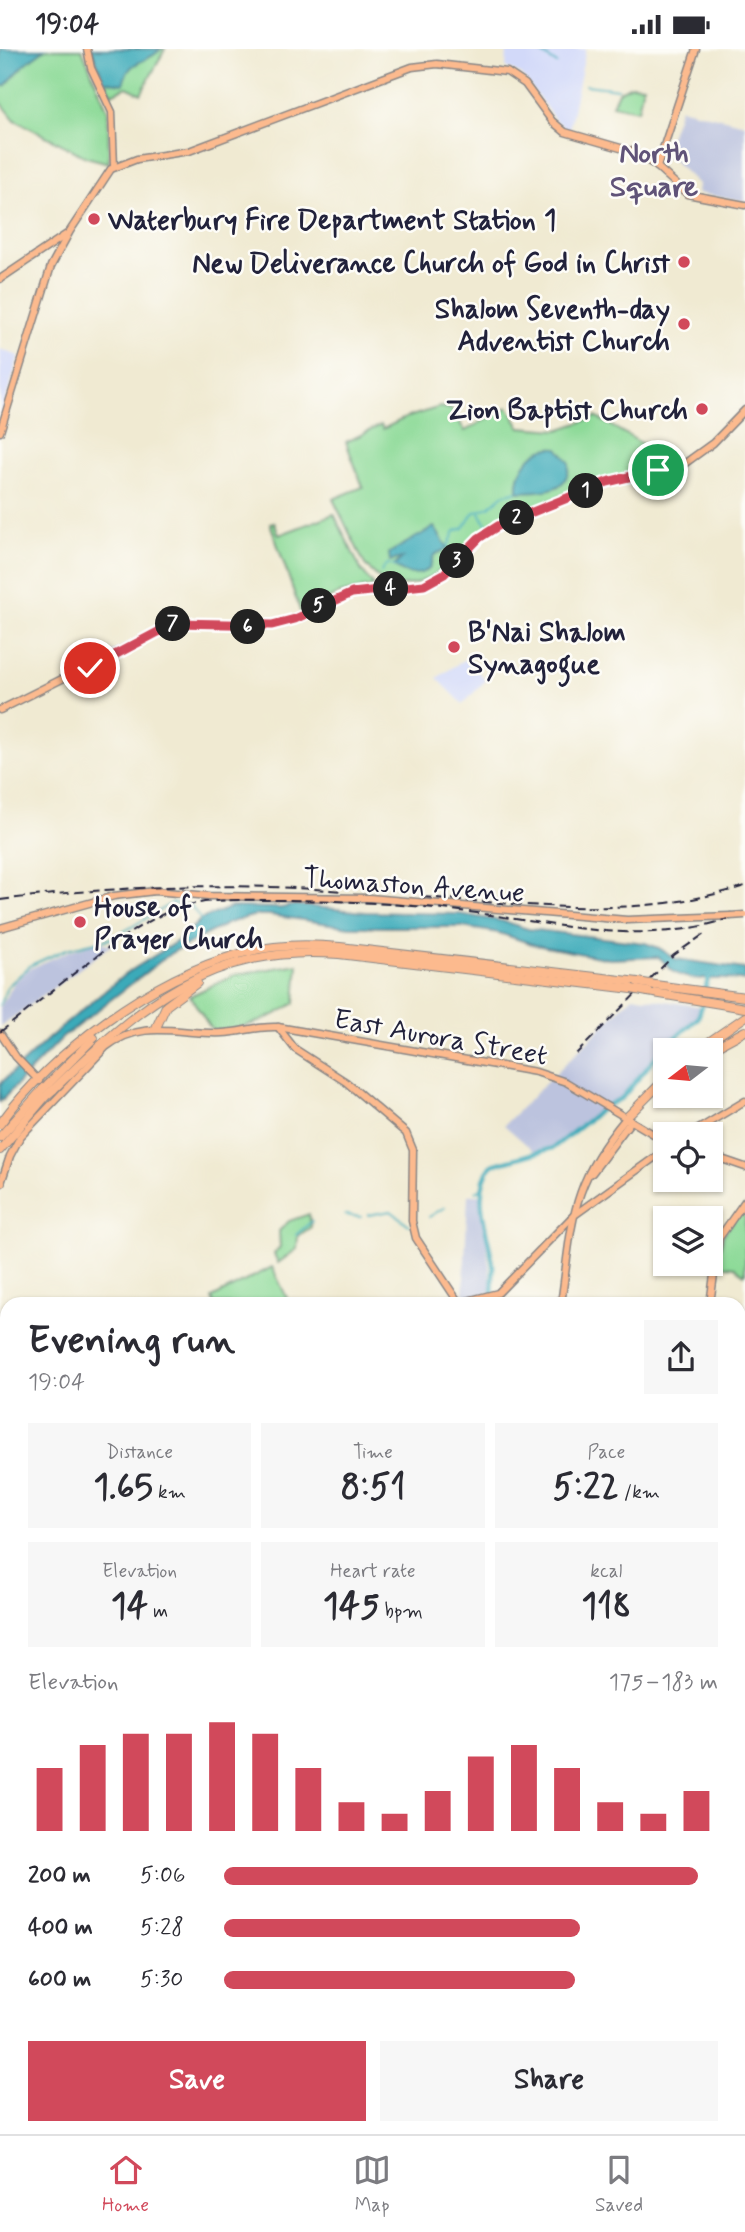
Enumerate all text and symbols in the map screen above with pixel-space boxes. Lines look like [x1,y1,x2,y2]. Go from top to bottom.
text: 19:04 [35,8,99,42]
district label: North Square [610,134,698,207]
place label: Waterbury Fire Department Station 1 [108,203,556,240]
marker: Waterbury Fire Department Station 1 [86,211,102,227]
place label: New Deliverance Church of God in Christ [192,246,671,283]
marker: New Deliverance Church of God in Christ [676,254,692,270]
place label: Shalom Seventh-day Adventist Church [435,292,670,361]
marker: Shalom Seventh-day Adventist Church [676,316,692,332]
place label: Zion Baptist Church [446,393,688,430]
marker: Zion Baptist Church [694,401,710,417]
pin [628,440,688,500]
icon: arrive [639,451,677,489]
pin: 1 [568,473,604,509]
text: 1 [581,478,590,503]
pin: 2 [500,501,534,535]
text: 2 [512,505,521,530]
pin: 3 [440,543,475,579]
text: 3 [452,548,461,573]
pin: 4 [374,571,408,607]
text: 4 [385,576,396,601]
pin: 5 [302,589,336,623]
text: 5 [313,593,324,618]
pin: 7 [156,607,190,641]
pin: 6 [230,609,266,645]
text: 7 [167,611,178,636]
text: 6 [243,614,252,639]
place label: B'Nai Shalom Synagogue [468,615,626,687]
pin [60,638,120,698]
marker: B'Nai Shalom Synagogue [446,639,462,655]
icon: check [71,649,109,687]
street label: Thomaston Avenue [302,860,526,913]
place label: House of Prayer Church [94,890,263,959]
marker: House of Prayer Church [72,914,88,930]
street label: East Aurora Street [331,1001,550,1075]
north arrow [653,1038,723,1108]
map controls [653,1038,723,1276]
button: locate [653,1122,723,1192]
button: layers [653,1206,723,1276]
text: Evening run [28,1317,235,1366]
button: share [644,1320,718,1394]
text: 19:04 [28,1368,85,1398]
text: Distance [106,1440,173,1465]
text: Time [353,1440,393,1465]
text: Pace [587,1440,625,1465]
text: 1.65 [93,1465,153,1511]
text: 8:51 [340,1465,406,1511]
text: 5:22 [553,1465,619,1511]
text: km [153,1480,186,1505]
text: /km [619,1480,660,1505]
text: Elevation [102,1559,177,1584]
text: Heart rate [330,1559,416,1584]
text: kcal [590,1559,622,1584]
text: 14 [111,1584,148,1630]
text: 145 [323,1584,379,1630]
text: 118 [582,1584,631,1630]
text: m [148,1599,168,1624]
text: bpm [379,1599,423,1624]
text: Elevation [28,1668,119,1698]
text: 175–183 m [609,1668,718,1698]
text: 200 m [28,1861,91,1891]
text: 5:06 [140,1861,186,1891]
text: 400 m [28,1913,93,1943]
text: 5:28 [140,1913,184,1943]
text: 600 m [28,1965,91,1995]
text: 5:30 [140,1965,184,1995]
button: Save [28,2041,366,2121]
button: Share [380,2041,718,2121]
tab: Home [102,2151,149,2218]
tab: Map [353,2151,391,2218]
tab: Saved [595,2151,643,2218]

